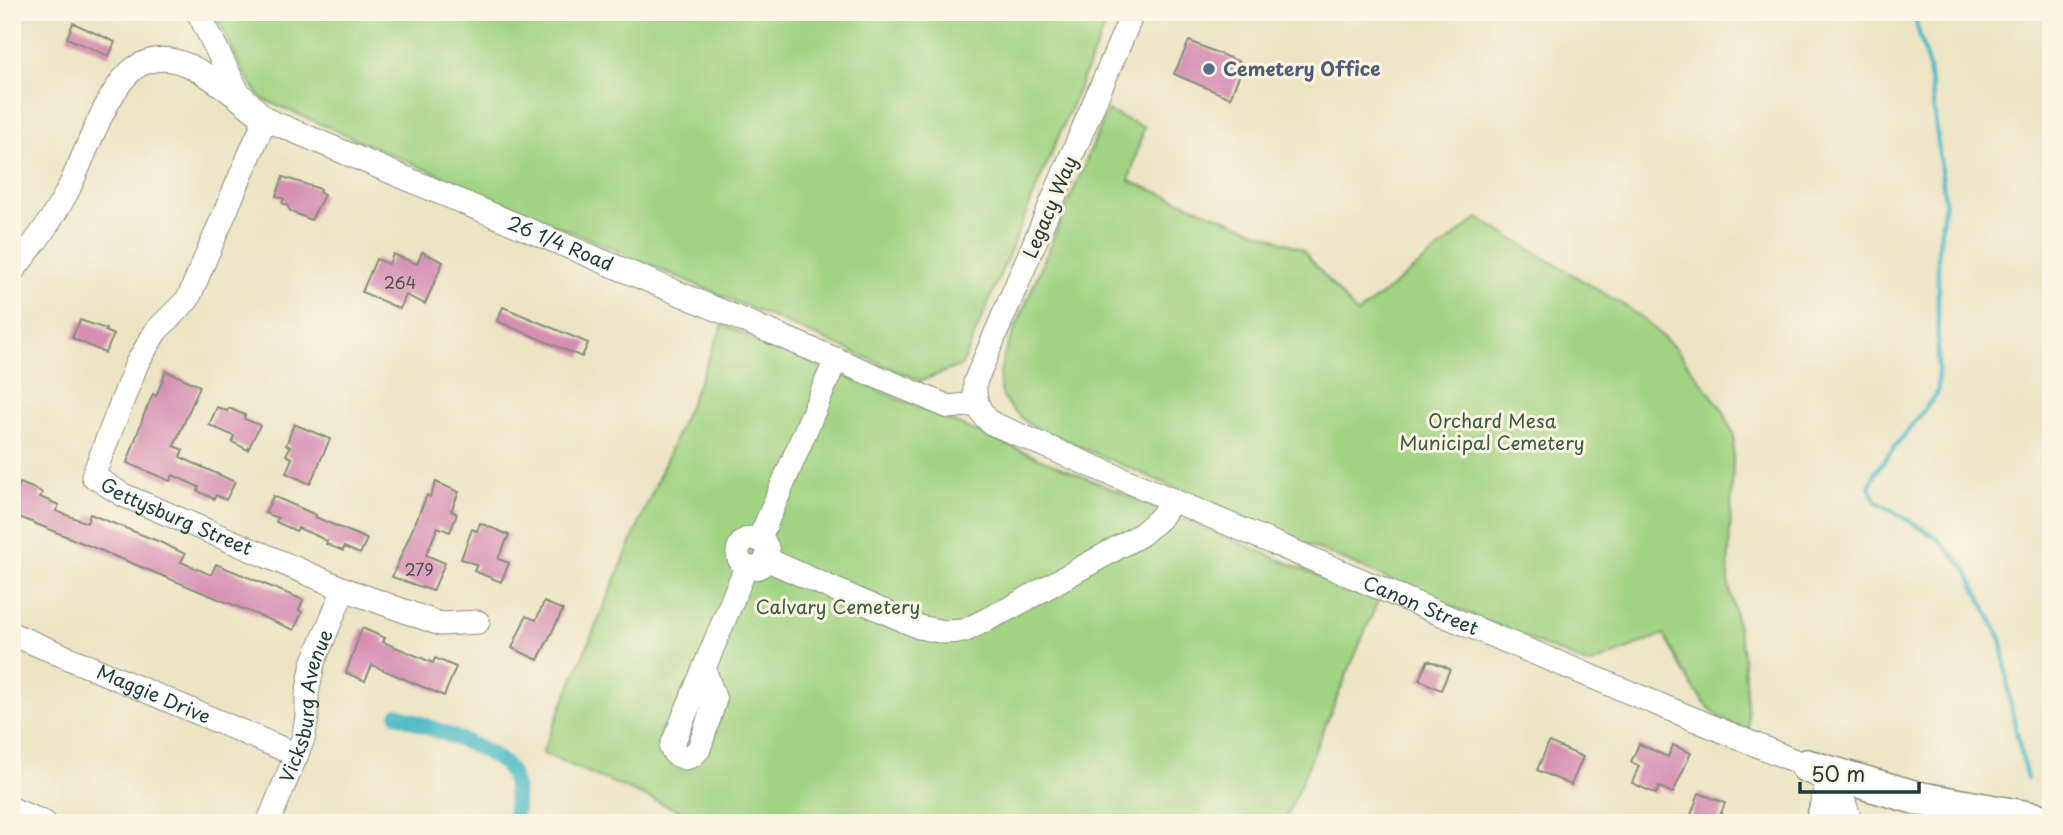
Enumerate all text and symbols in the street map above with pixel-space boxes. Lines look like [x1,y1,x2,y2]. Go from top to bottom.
place label: Cemetery Office [1223,54,1381,82]
marker: Cemetery Office [1201,61,1217,77]
street label: Legacy Way [1015,151,1083,262]
street label: 26 1/4 Road [503,208,618,277]
house number: 264 [384,270,416,294]
park label: Orchard Mesa Municipal Cemetery [1399,406,1585,456]
street label: Gettysburg Street [96,469,257,562]
house number: 279 [404,557,434,581]
street label: Canon Street [1359,568,1483,641]
park label: Calvary Cemetery [756,592,921,620]
street label: Vicksburg Avenue [271,625,339,787]
street label: Maggie Drive [93,657,215,730]
scale bar [1800,751,1920,795]
text: 50 m [1811,757,1865,789]

